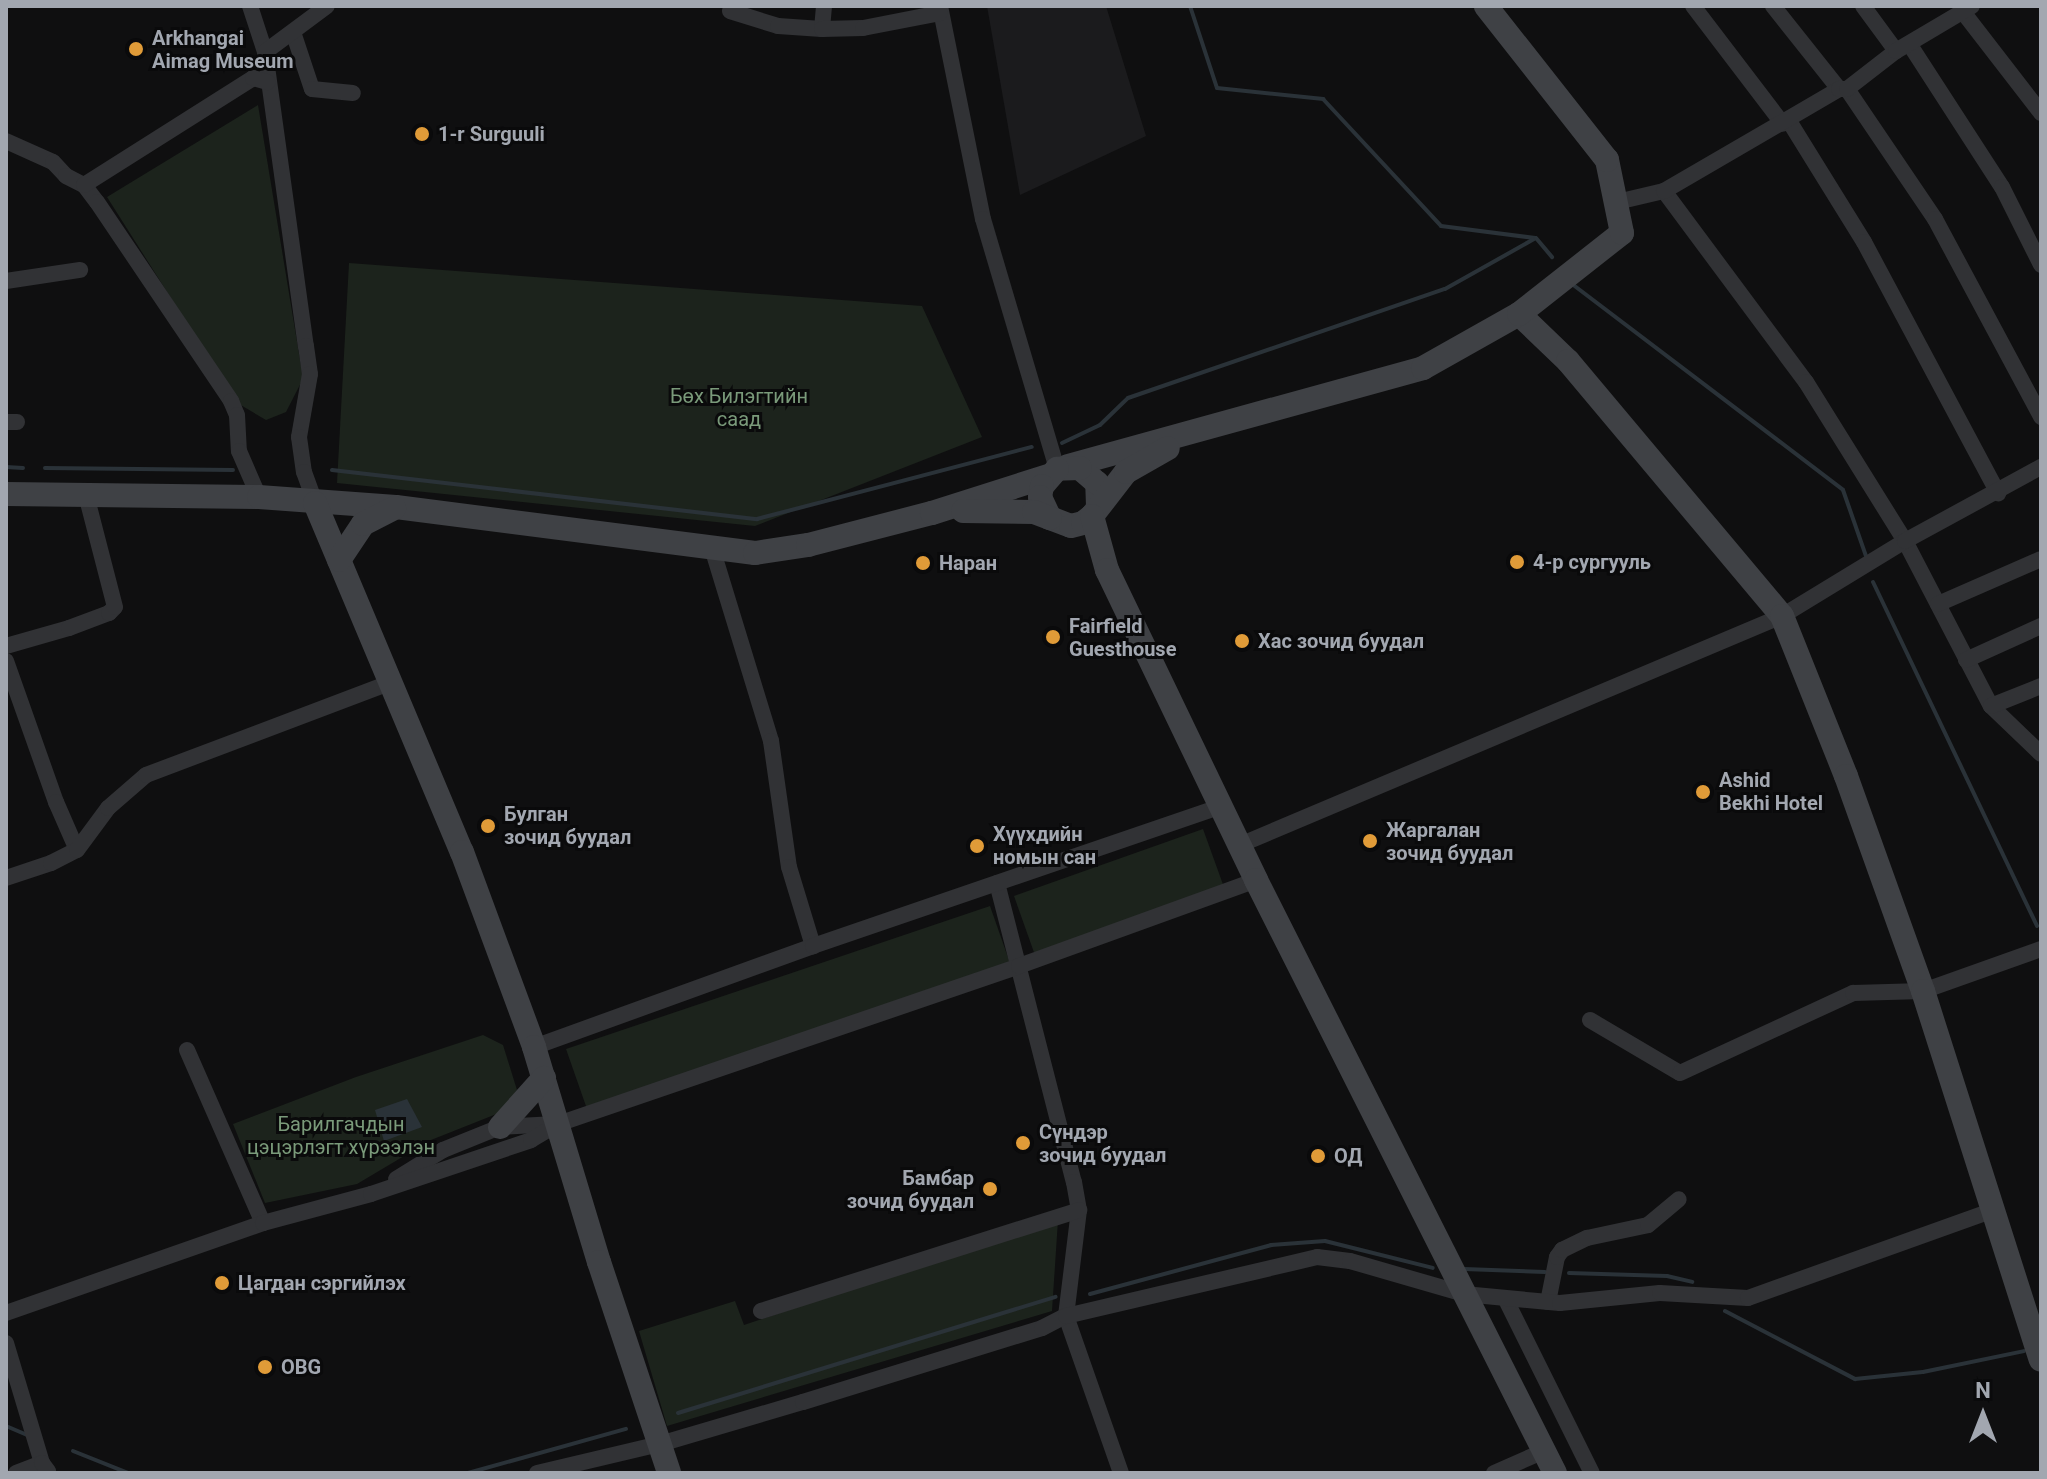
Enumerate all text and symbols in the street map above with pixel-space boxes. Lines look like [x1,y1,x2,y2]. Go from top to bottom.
place label: Arkhangai Aimag Museum [152,26,293,73]
marker: Arkhangai Aimag Museum [127,40,145,58]
place label: 1-r Surguuli [438,122,545,146]
marker: 1-r Surguuli [413,125,431,143]
park label: Бөх Билэгтийн саад [670,385,808,432]
place label: 4-р сургууль [1533,550,1651,574]
place label: Наран [939,551,997,575]
marker: 4-р сургууль [1508,553,1526,571]
marker: Наран [914,554,932,572]
place label: Fairfield Guesthouse [1069,614,1176,661]
marker: Fairfield Guesthouse [1044,628,1062,646]
place label: Хас зочид буудал [1258,629,1424,653]
marker: Хас зочид буудал [1233,632,1251,650]
place label: Ashid Bekhi Hotel [1719,768,1823,815]
marker: Ashid Bekhi Hotel [1694,783,1712,801]
place label: Булган зочид буудал [504,802,631,849]
marker: Булган зочид буудал [479,817,497,835]
place label: Жаргалан зочид буудал [1386,818,1513,865]
place label: Хүүхдийн номын сан [993,822,1096,869]
marker: Жаргалан зочид буудал [1361,832,1379,850]
marker: Хүүхдийн номын сан [968,837,986,855]
park label: Барилгачдын цэцэрлэгт хүрээлэн [247,1112,435,1159]
place label: Сүндэр зочид буудал [1039,1120,1166,1167]
marker: Сүндэр зочид буудал [1014,1134,1032,1152]
place label: ОД [1334,1144,1362,1168]
marker: ОД [1309,1147,1327,1165]
place label: Бамбар зочид буудал [847,1166,974,1213]
marker: Бамбар зочид буудал [981,1180,999,1198]
place label: Цагдан сэргийлэх [238,1271,406,1295]
marker: Цагдан сэргийлэх [213,1274,231,1292]
place label: OBG [281,1355,321,1379]
marker: OBG [256,1358,274,1376]
north arrow [1943,1375,2023,1455]
text: N [1975,1378,1991,1403]

